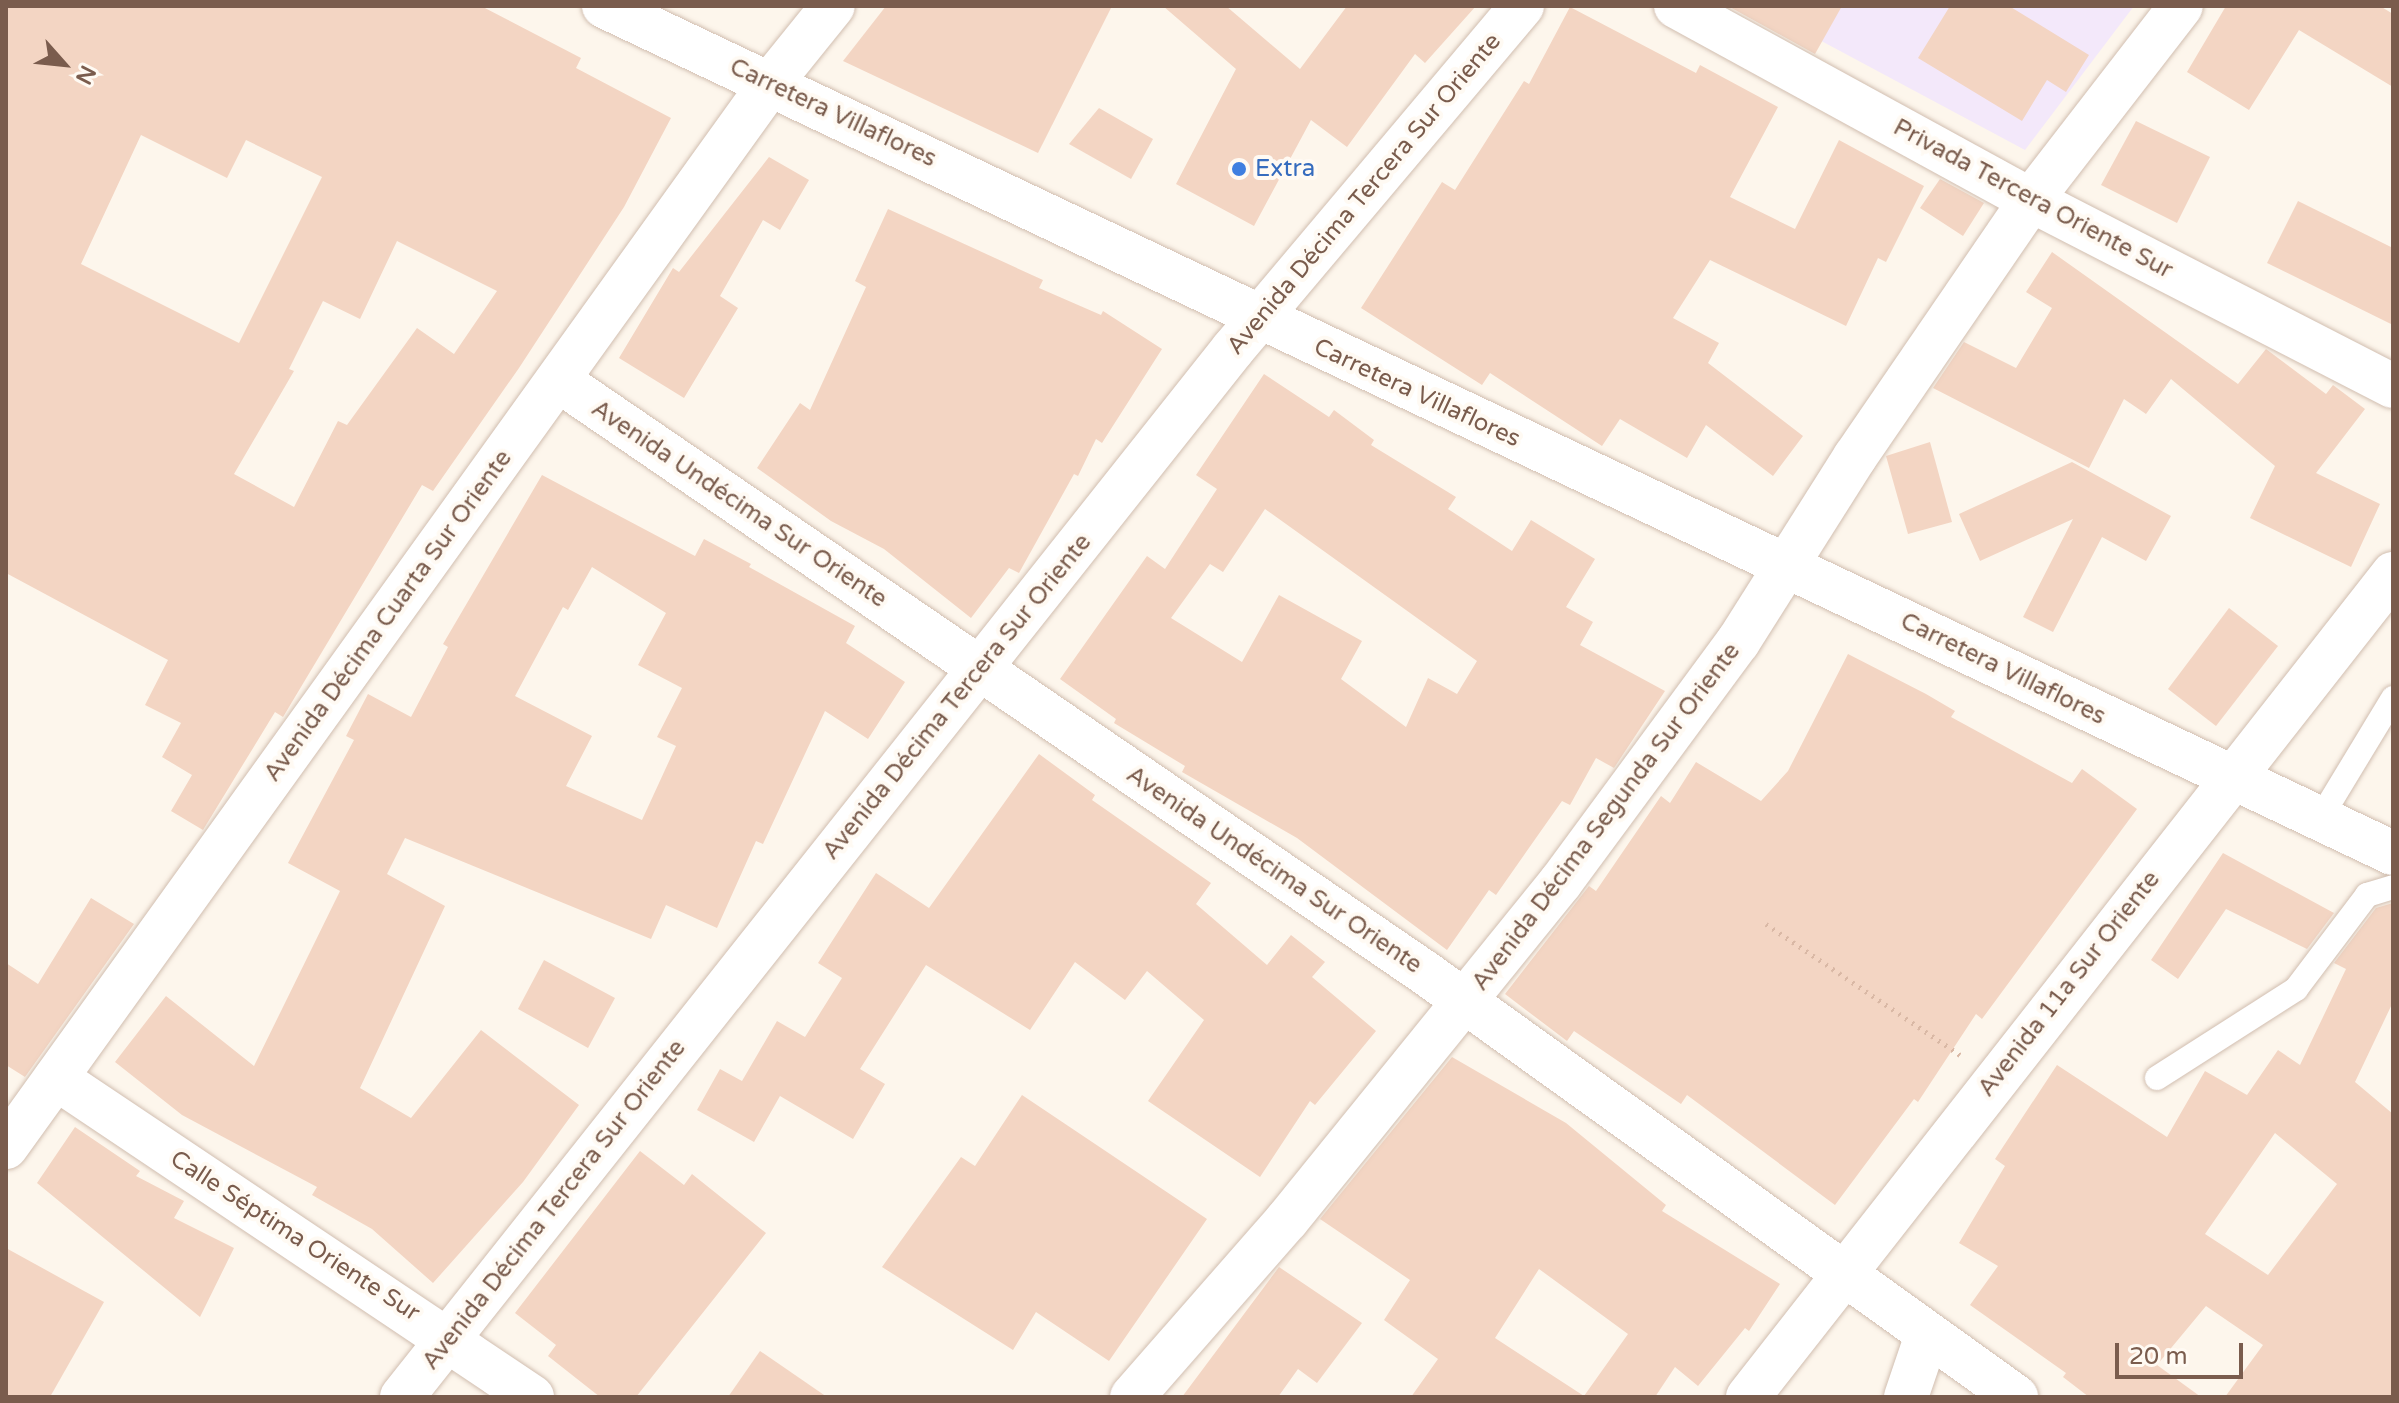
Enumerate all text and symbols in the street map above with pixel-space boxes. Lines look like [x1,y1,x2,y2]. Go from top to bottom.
north arrow [24,24,104,104]
street label: Avenida Décima Tercera Sur Oriente [1221,27,1507,361]
street label: Carretera Villaflores [725,52,941,174]
text: N [70,61,101,89]
street label: Privada Tercera Oriente Sur [1888,113,2178,285]
place label: Extra [1255,155,1315,183]
marker: Extra [1230,160,1248,178]
street label: Carretera Villaflores [1309,332,1525,454]
street label: Avenida Undécima Sur Oriente [586,394,892,614]
street label: Avenida Décima Cuarta Sur Oriente [258,445,518,787]
street label: Avenida Décima Tercera Sur Oriente [817,528,1097,866]
street label: Carretera Villaflores [1896,607,2110,731]
street label: Avenida Décima Segunda Sur Oriente [1466,638,1746,996]
street label: Avenida Undécima Sur Oriente [1121,760,1427,980]
street label: Avenida 11a Sur Oriente [1972,866,2166,1102]
street label: Avenida Décima Tercera Sur Oriente [416,1034,692,1376]
street label: Calle Séptima Oriente Sur [165,1144,425,1328]
scale bar [2119,1327,2247,1377]
text: 20 m [2129,1342,2187,1371]

